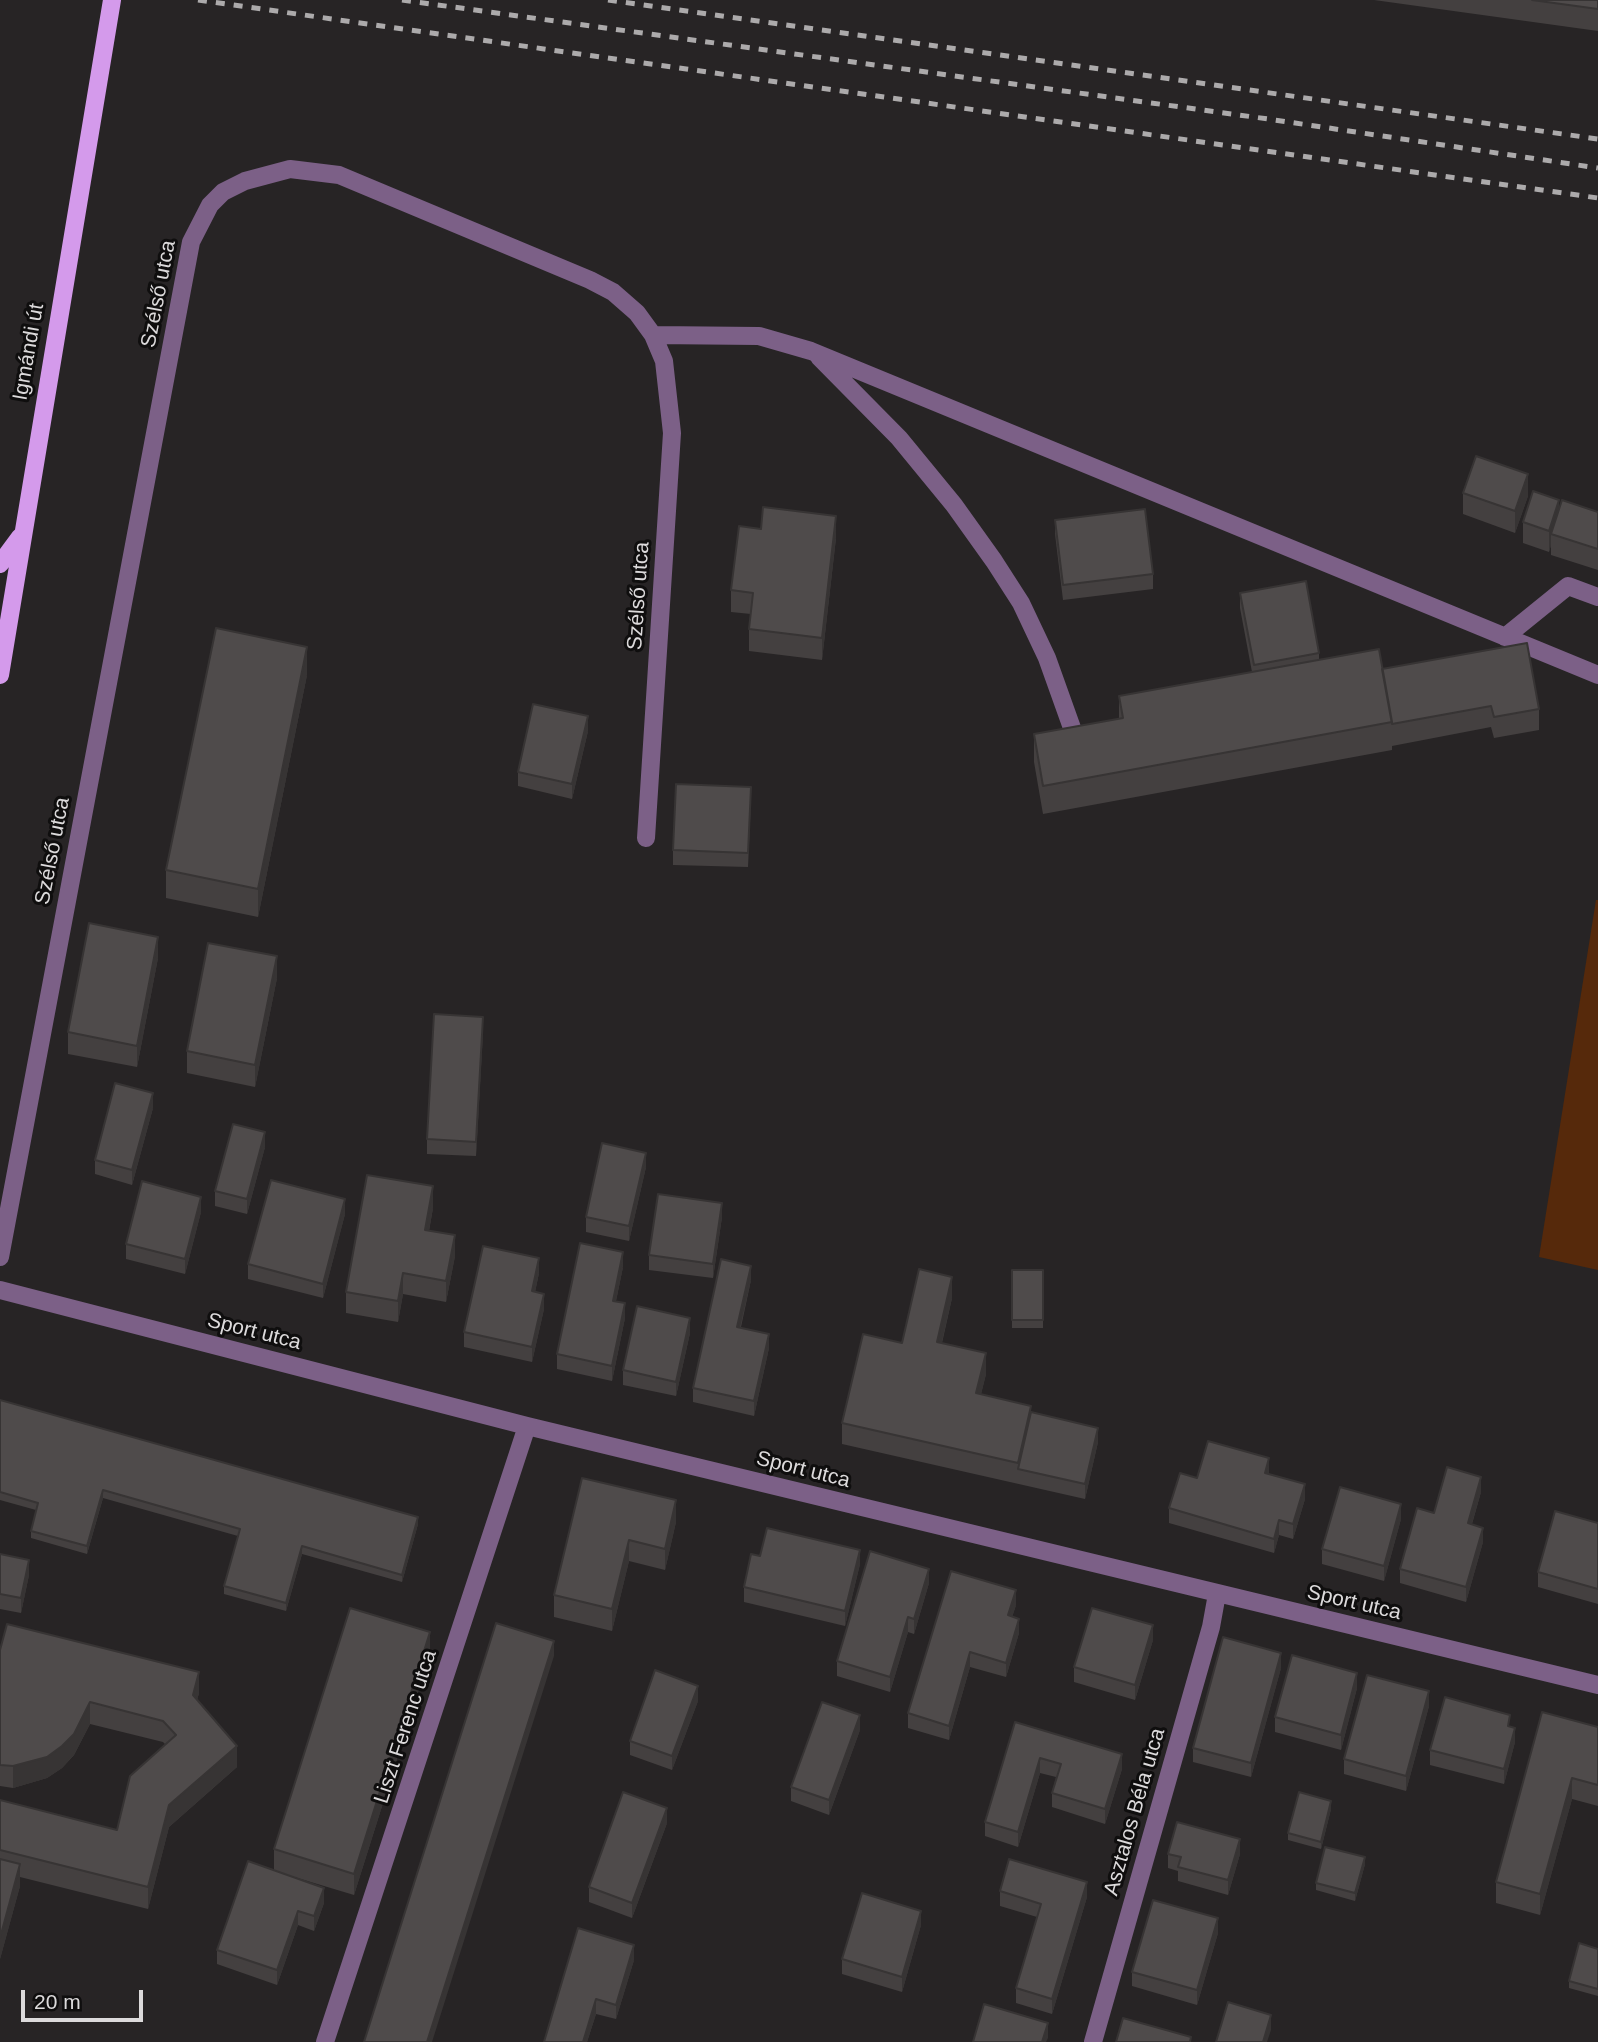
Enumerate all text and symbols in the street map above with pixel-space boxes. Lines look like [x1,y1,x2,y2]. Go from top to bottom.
street label: Szélső utca [136,238,182,350]
street label: Igmándi út [8,302,50,402]
street label: Szélső utca [623,541,655,651]
street label: Szélső utca [30,795,76,907]
street label: Sport utca [205,1308,303,1356]
street label: Sport utca [754,1446,852,1494]
street label: Sport utca [1305,1580,1403,1626]
street label: Liszt Ferenc utca [369,1647,443,1807]
street label: Asztalos Béla utca [1099,1725,1171,1899]
scale bar [24,1976,147,2020]
text: 20 m [34,1990,81,2013]

